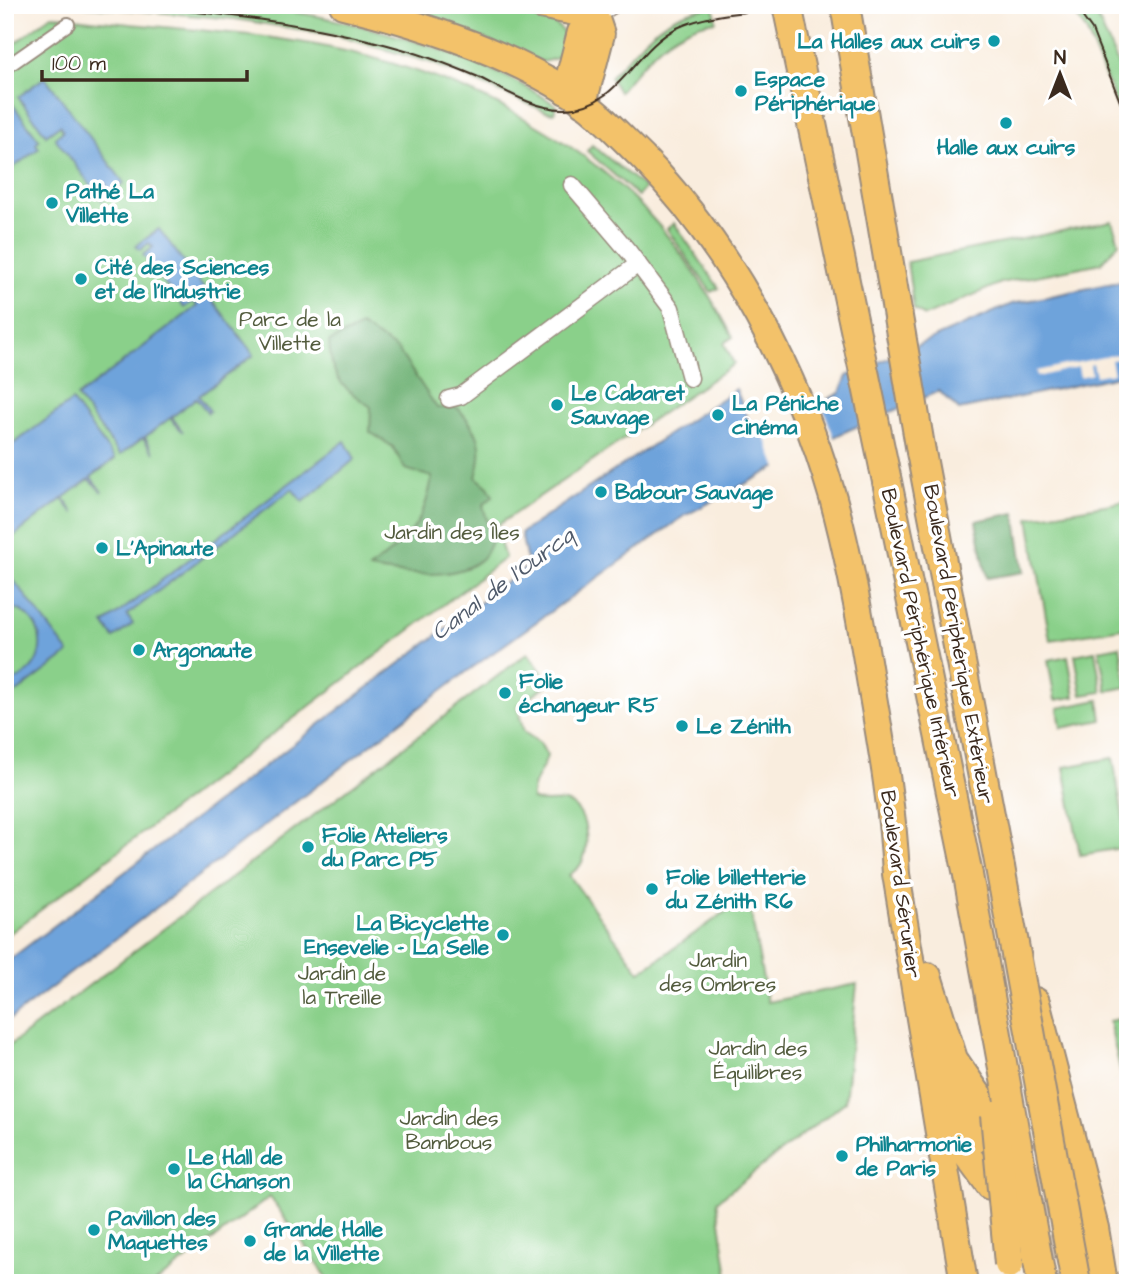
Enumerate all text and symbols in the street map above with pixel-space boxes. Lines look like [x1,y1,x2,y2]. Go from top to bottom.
place label: La Halles aux cuirs [797,27,980,56]
marker: La Halles aux cuirs [986,33,1002,49]
scale bar [42,38,247,82]
north arrow [1024,38,1094,108]
text: N [1054,45,1066,72]
text: 100 m [52,49,107,78]
place label: Espace Périphérique [755,65,876,119]
marker: Espace Périphérique [733,83,749,99]
marker: Halle aux cuirs [998,115,1014,131]
place label: Halle aux cuirs [937,133,1076,162]
place label: Pathé La Villette [65,177,154,230]
marker: Pathé La Villette [44,195,60,211]
place label: Cité des Sciences et de l'Industrie [95,253,270,306]
marker: Cité des Sciences et de l'Industrie [73,271,89,287]
park label: Parc de la Villette [239,305,341,358]
place label: Le Cabaret Sauvage [570,379,685,434]
place label: La Péniche cinéma [732,389,840,442]
marker: Le Cabaret Sauvage [549,397,565,413]
marker: La Péniche cinéma [710,407,726,423]
place label: Babour Sauvage [615,478,774,509]
street label: Boulevard Périphérique Extérieur [915,482,1001,807]
marker: Babour Sauvage [593,484,609,500]
street label: Boulevard Périphérique Intérieur [873,486,968,801]
park label: Jardin des Îles [384,518,520,547]
water label: Canal de l'Ourcq [425,519,581,648]
place label: L'Apinaute [116,534,215,564]
marker: L'Apinaute [94,540,110,556]
place label: Argonaute [153,636,253,667]
marker: Argonaute [131,642,147,658]
place label: Folie échangeur R5 [519,667,659,722]
marker: Folie échangeur R5 [497,685,513,701]
place label: Le Zénith [696,712,791,741]
marker: Le Zénith [674,718,690,734]
street label: Boulevard Sérurier [873,788,928,980]
place label: Folie Ateliers du Parc P5 [321,821,448,874]
marker: Folie Ateliers du Parc P5 [300,839,316,855]
place label: Folie billetterie du Zénith R6 [665,863,807,916]
marker: Folie billetterie du Zénith R6 [644,881,660,897]
place label: La Bicyclette Ensevelie - La Selle [304,909,490,962]
marker: La Bicyclette Ensevelie - La Selle [495,927,511,943]
park label: Jardin des Ombres [660,946,776,999]
park label: Jardin de la Treille [298,959,386,1012]
park label: Jardin des Équilibres [709,1034,807,1087]
park label: Jardin des Bambous [400,1104,498,1157]
place label: Philharmonie de Paris [855,1130,973,1183]
place label: Le Hall de la Chanson [188,1143,290,1196]
marker: Philharmonie de Paris [834,1148,850,1164]
marker: Le Hall de la Chanson [166,1161,182,1177]
place label: Pavillon des Maquettes [108,1204,217,1258]
place label: Grande Halle de la Villette [263,1215,384,1268]
marker: Pavillon des Maquettes [86,1222,102,1238]
marker: Grande Halle de la Villette [242,1233,258,1249]

